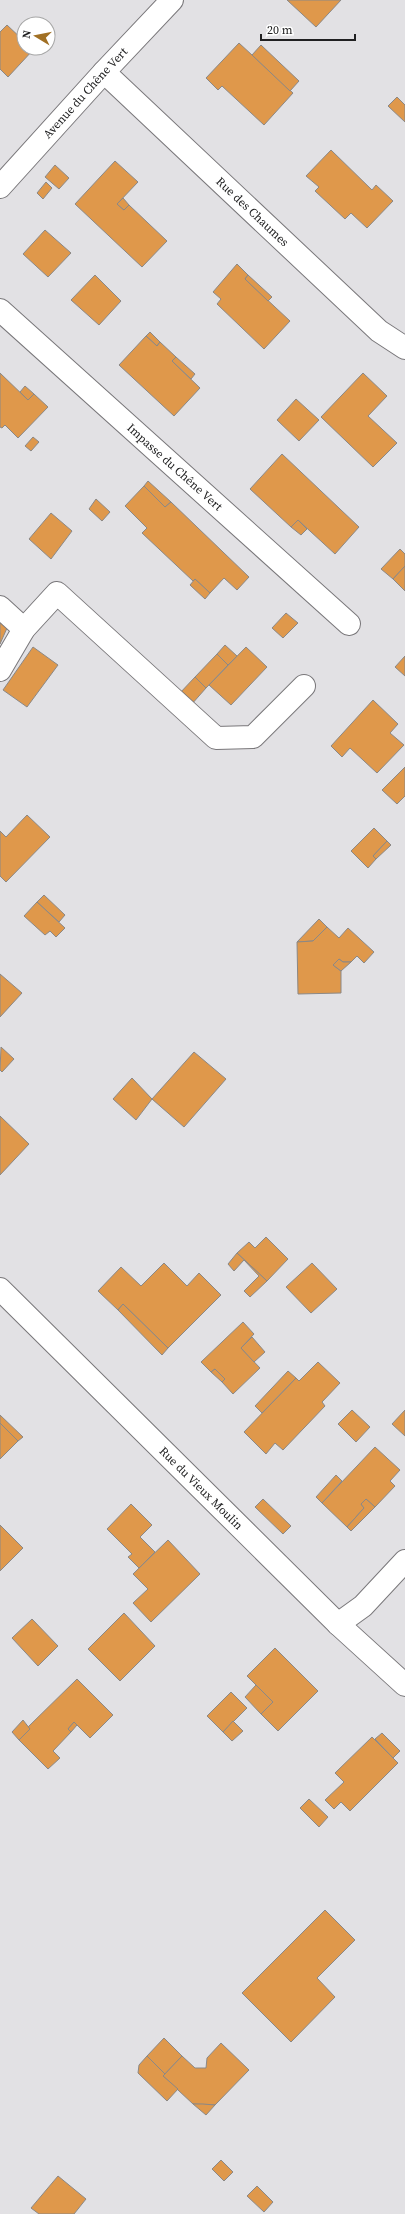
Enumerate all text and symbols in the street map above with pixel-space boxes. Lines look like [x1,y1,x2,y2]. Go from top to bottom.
north arrow [16,16,56,56]
scale bar [261,16,355,42]
text: 20 m [267,22,293,38]
text: N [19,29,35,40]
street label: Avenue du Chêne Vert [40,44,131,142]
street label: Rue des Chaumes [213,174,292,250]
street label: Impasse du Chêne Vert [123,420,226,514]
street label: Rue du Vieux Moulin [156,1443,246,1533]

